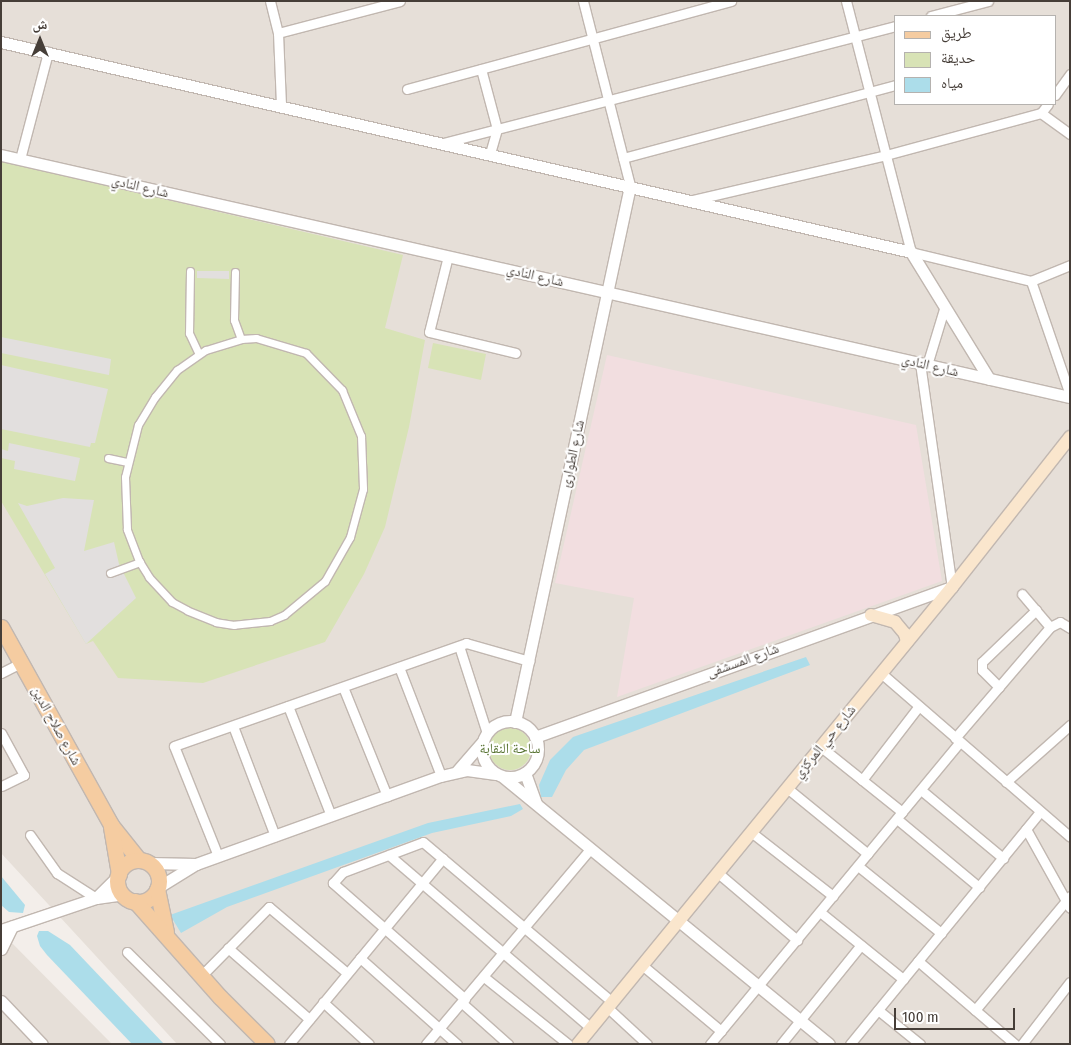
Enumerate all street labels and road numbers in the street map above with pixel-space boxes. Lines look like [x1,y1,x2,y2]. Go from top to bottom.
street label: شارع النادي [110,172,170,202]
street label: شارع النادي [505,261,565,291]
street label: شارع النادي [900,351,960,381]
street label: شارع الطوارئ [558,419,588,489]
street label: شارع المسشفى [705,640,781,682]
street label: شارع صلاح الدين [27,684,85,768]
street label: شارع حي المركزي [790,702,860,782]

